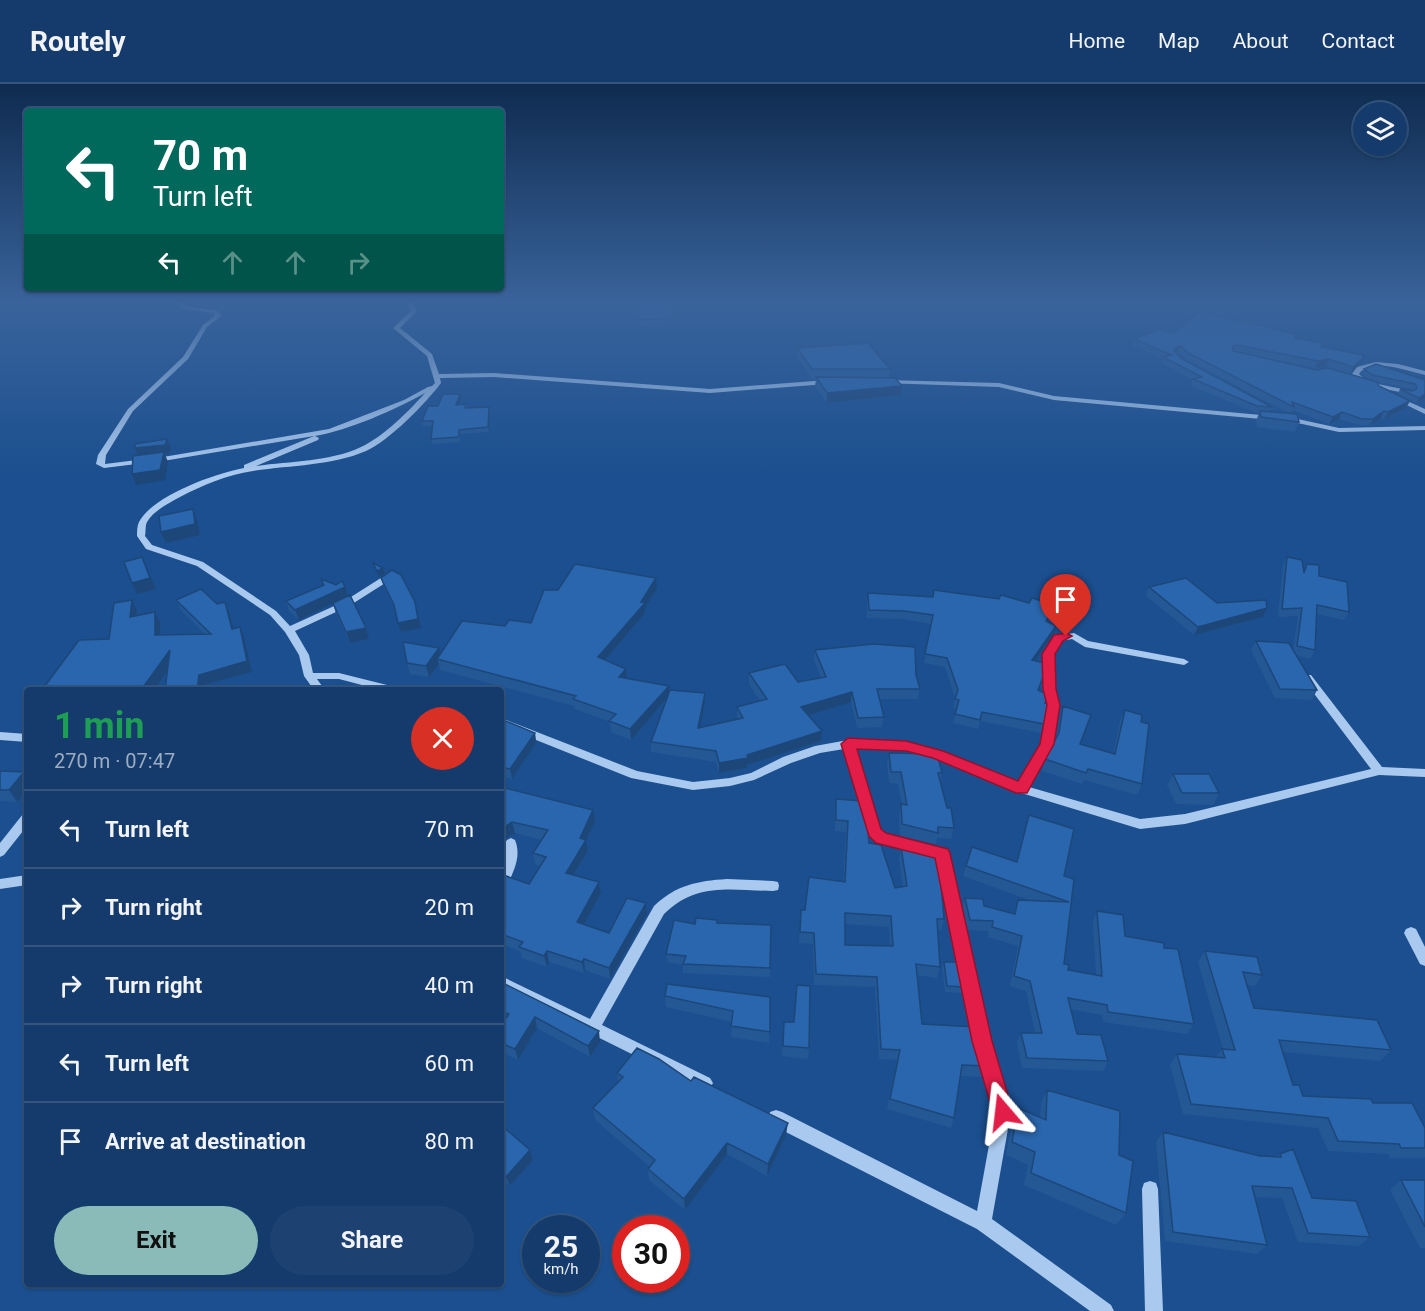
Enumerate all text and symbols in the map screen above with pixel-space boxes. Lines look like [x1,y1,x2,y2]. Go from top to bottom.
text: Routely [30,25,126,58]
text: Home [1069,29,1125,53]
text: Map [1158,29,1200,53]
text: About [1233,29,1289,53]
text: Contact [1322,29,1395,53]
map controls [1353,102,1407,156]
button: layers [1353,102,1407,156]
text: 70 m [153,131,248,180]
icon: left [54,132,132,210]
text: Turn left [153,181,253,213]
icon: left [153,246,186,279]
icon: ahead [216,246,249,279]
icon: ahead [279,246,312,279]
icon: right [342,246,375,279]
pin [1040,574,1091,636]
icon: arrive [1049,583,1082,616]
text: 1 min [54,705,145,747]
button: close [411,707,474,770]
text: 270 m · 07:47 [54,749,175,773]
icon: left [54,813,87,846]
text: Turn left [105,817,189,842]
text: 70 m [425,817,474,842]
icon: right [54,891,87,924]
text: Turn right [105,895,202,920]
text: 20 m [425,895,474,920]
icon: right [54,969,87,1002]
text: Turn right [105,973,202,998]
text: 40 m [425,973,474,998]
icon: left [54,1047,87,1080]
text: Turn left [105,1051,189,1076]
text: 60 m [425,1051,474,1076]
position arrow [971,1080,1035,1144]
icon: arrive [54,1125,87,1158]
text: Arrive at destination [105,1129,306,1154]
text: 80 m [425,1129,474,1154]
button: Exit [54,1206,258,1275]
button: Share [270,1206,474,1275]
speed limit sign: 30 [612,1215,690,1293]
text: 25 [544,1229,578,1264]
text: km/h [543,1260,579,1278]

